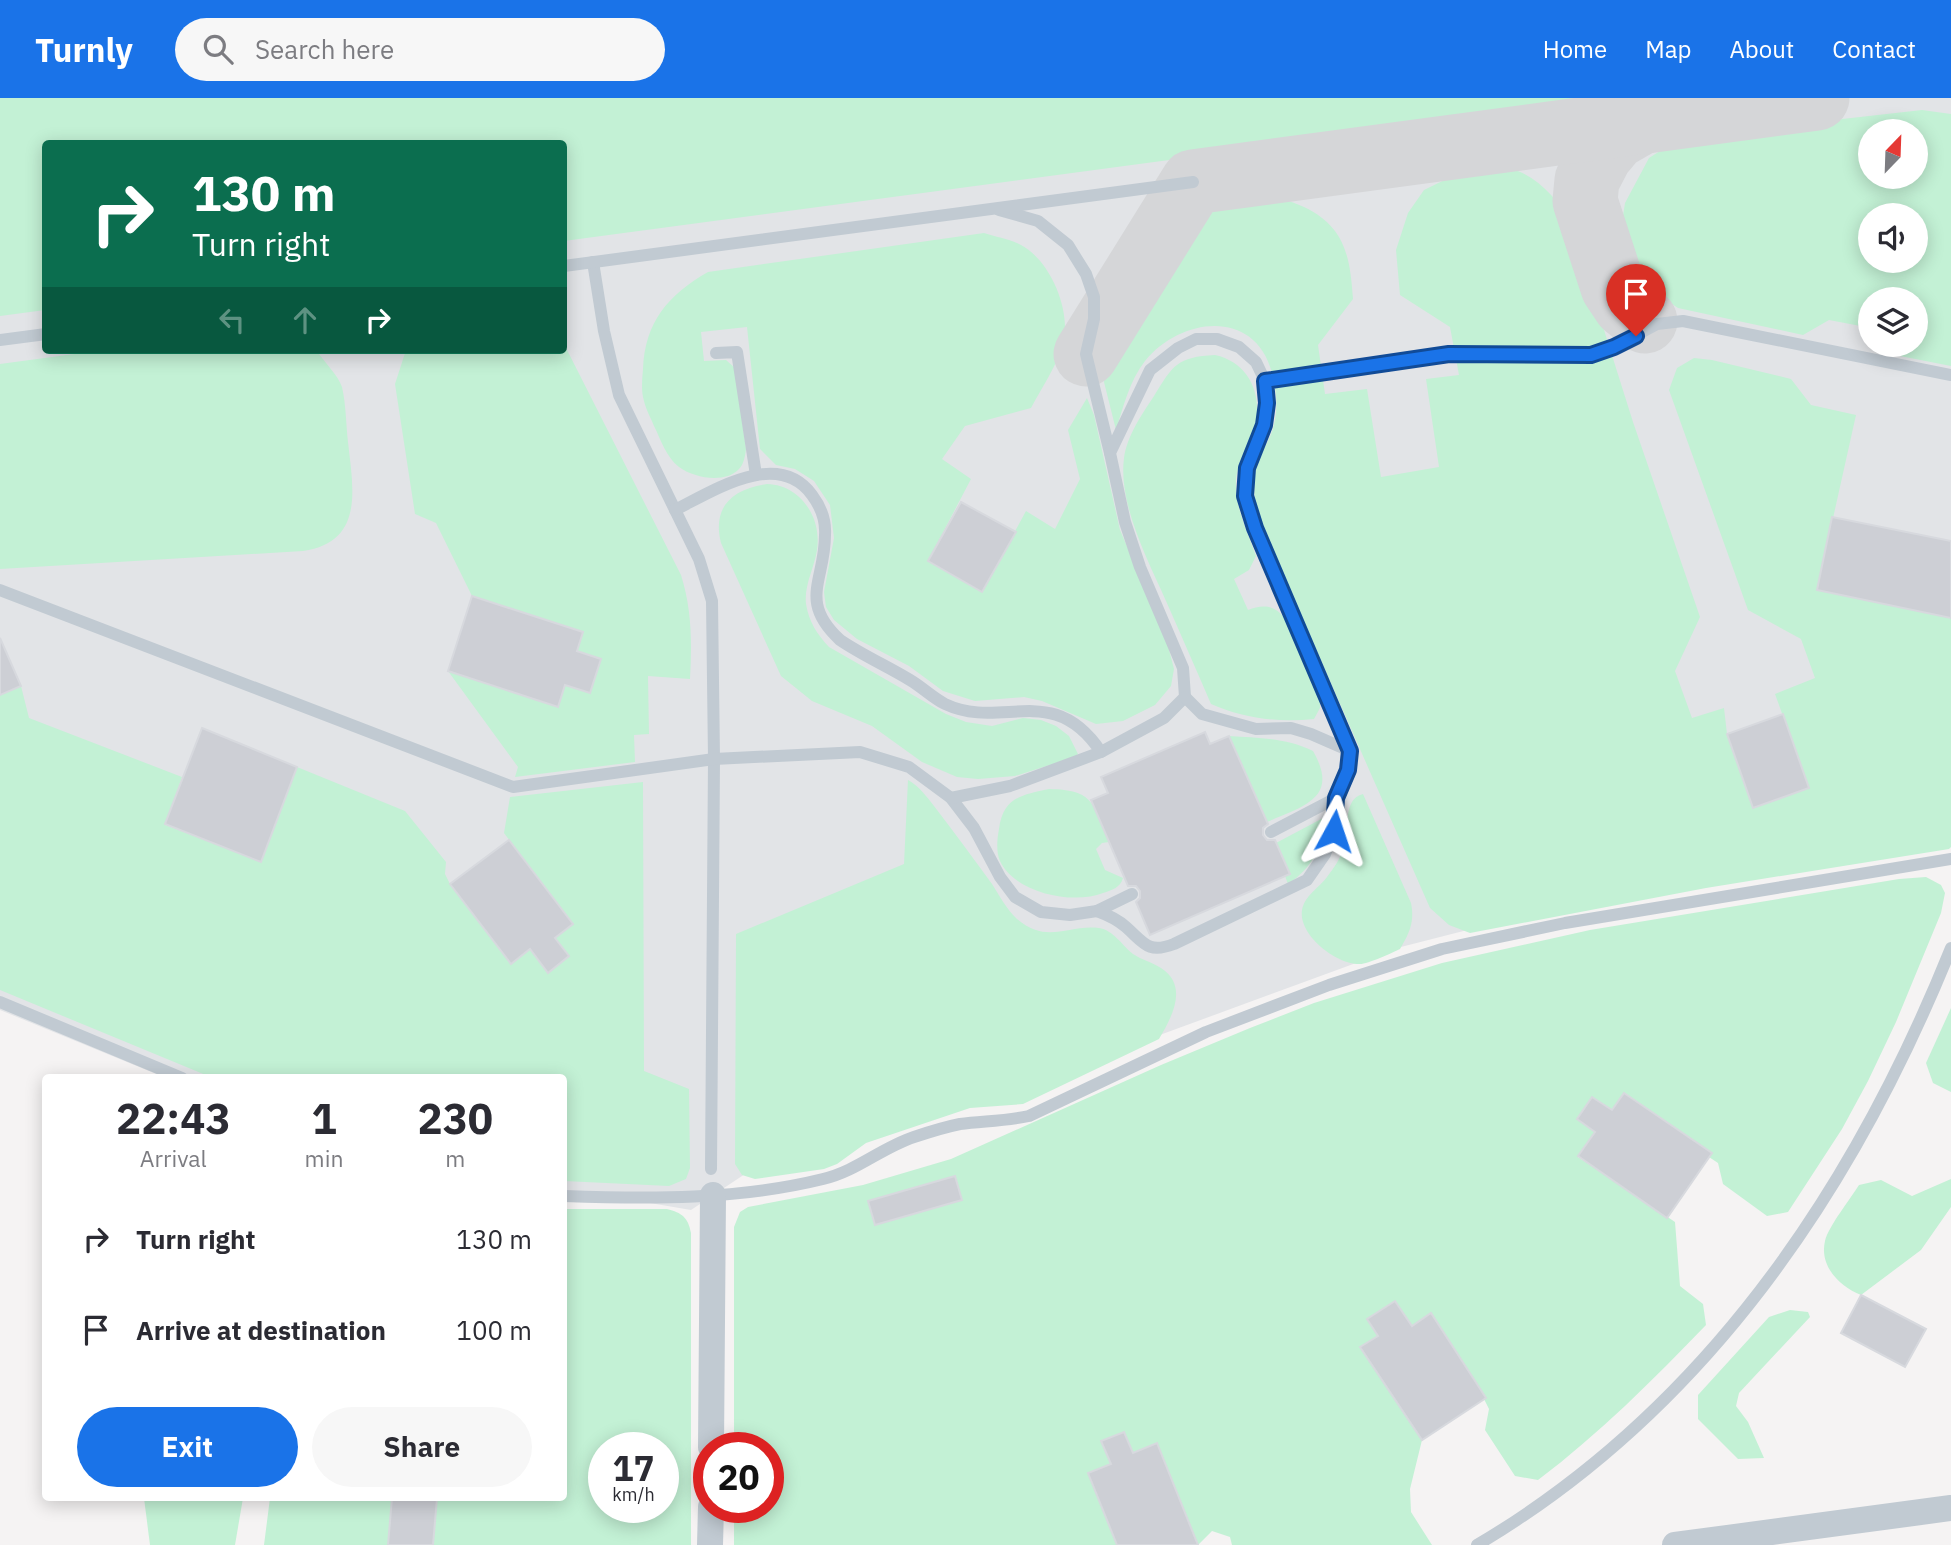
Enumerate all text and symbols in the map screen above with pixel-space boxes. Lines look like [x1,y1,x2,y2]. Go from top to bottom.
search box [175,18,665,81]
text: Turnly [35,28,133,71]
icon: search [199,30,237,68]
text: Search here [255,32,394,66]
text: Home [1543,33,1607,65]
text: Map [1645,33,1691,65]
text: About [1729,33,1794,65]
text: Contact [1832,33,1916,65]
north arrow [1858,119,1928,189]
map controls [1858,119,1928,357]
text: 130 m [192,161,336,224]
icon: right [77,168,168,259]
button: sound [1858,203,1928,273]
text: Turn right [192,223,330,265]
pin [1606,264,1666,336]
icon: arrive [1617,275,1655,313]
button: layers [1858,287,1928,357]
icon: left [213,301,251,339]
icon: ahead [286,301,324,339]
icon: right [359,301,397,339]
position arrow [1297,794,1371,868]
text: 22:43 [116,1091,231,1146]
text: 1 [311,1091,337,1146]
text: 230 [417,1091,493,1146]
text: Arrival [140,1143,207,1173]
text: min [305,1143,343,1173]
text: m [445,1143,465,1173]
icon: right [77,1220,115,1258]
text: Turn right [136,1222,255,1256]
text: 130 m [456,1222,532,1256]
icon: arrive [77,1311,115,1349]
text: Arrive at destination [136,1313,386,1347]
text: 100 m [456,1313,532,1347]
button: Exit [77,1407,298,1487]
button: Share [312,1407,532,1487]
speed limit sign: 20 [693,1432,784,1523]
text: 17 [612,1445,655,1491]
text: km/h [612,1483,655,1506]

